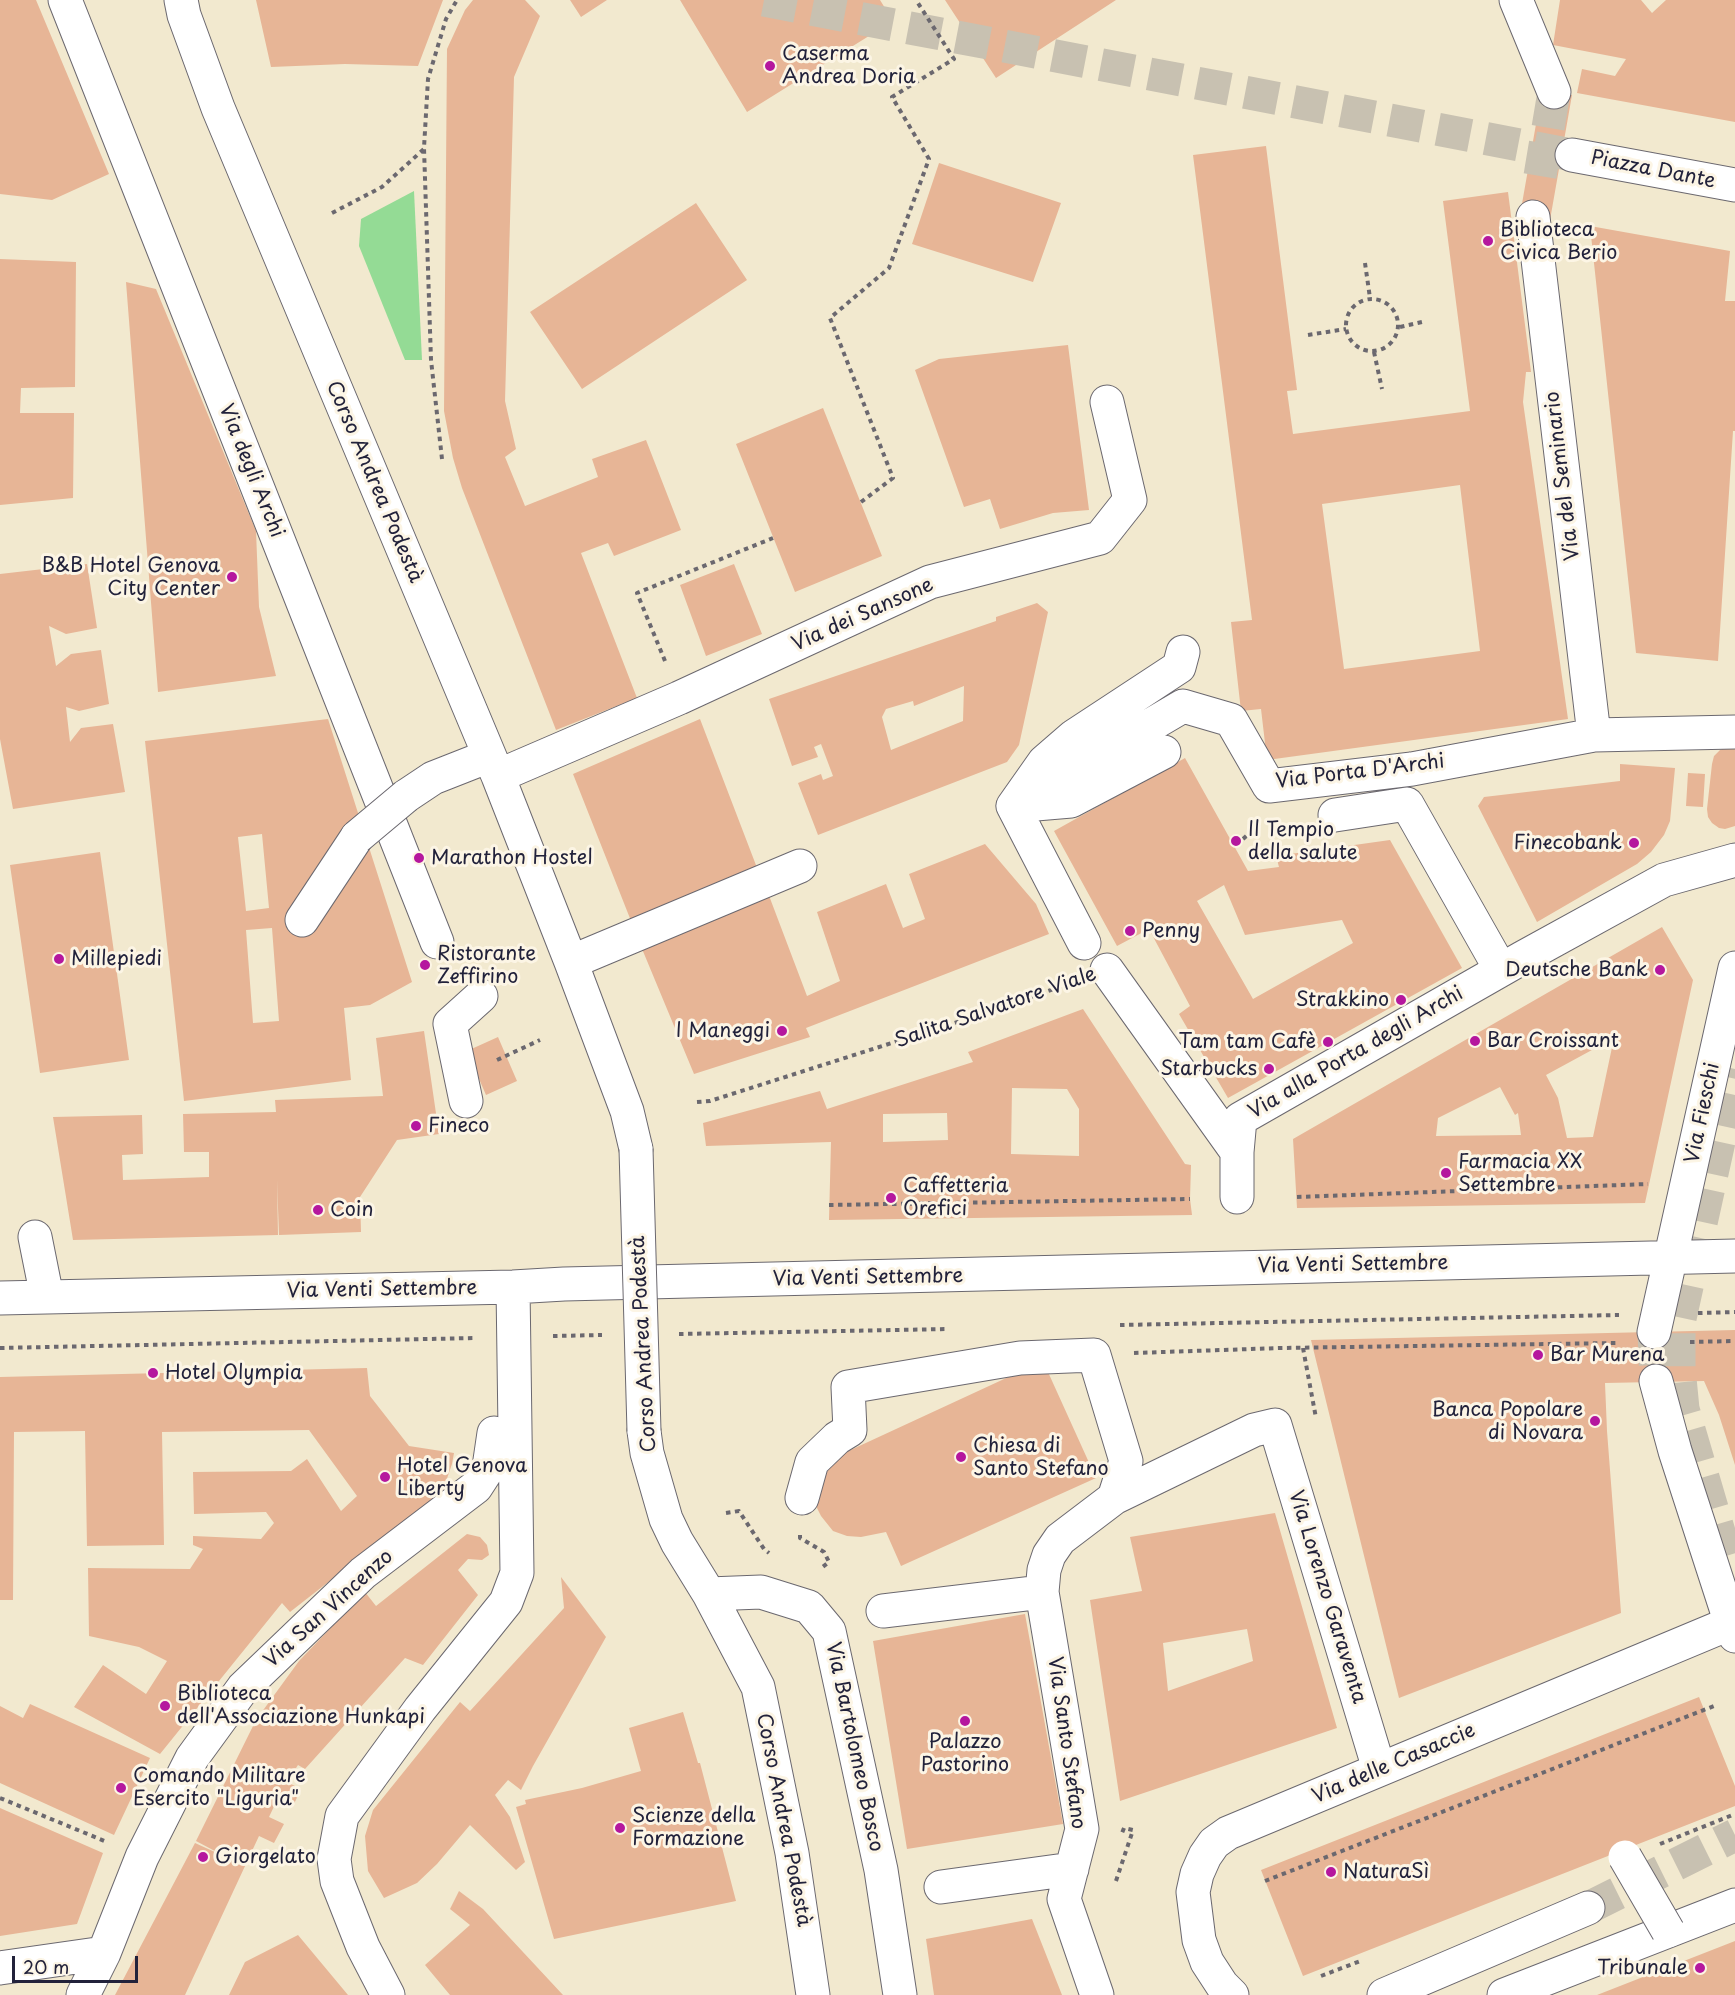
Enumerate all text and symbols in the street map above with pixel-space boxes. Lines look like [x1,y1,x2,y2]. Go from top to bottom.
place label: Caserma Andrea Doria [782,42,916,89]
marker: Caserma Andrea Doria [763,59,777,73]
street label: Piazza Dante [1589,146,1717,194]
place label: Biblioteca Civica Berio [1500,218,1617,265]
marker: Biblioteca Civica Berio [1481,234,1495,248]
street label: Corso Andrea Podestà [321,378,427,586]
street label: Via del Seminario [1541,390,1585,562]
street label: Via degli Archi [213,401,289,541]
place label: B&B Hotel Genova City Center [42,554,220,601]
marker: B&B Hotel Genova City Center [225,570,239,584]
street label: Via dei Sansone [789,573,937,657]
street label: Via Porta D'Archi [1274,750,1446,794]
place label: Il Tempio della salute [1248,818,1358,865]
place label: Finecobank [1513,831,1622,855]
marker: Il Tempio della salute [1229,834,1243,848]
marker: Finecobank [1627,836,1641,850]
place label: Marathon Hostel [431,846,593,870]
marker: Marathon Hostel [412,851,426,865]
place label: Penny [1142,919,1200,943]
marker: Penny [1123,924,1137,938]
place label: Ristorante Zeffirino [437,942,536,989]
place label: Millepiedi [71,947,162,971]
marker: Millepiedi [52,952,66,966]
marker: Ristorante Zeffirino [418,958,432,972]
place label: Deutsche Bank [1505,958,1648,982]
street label: Salita Salvatore Viale [892,962,1100,1054]
marker: Deutsche Bank [1653,963,1667,977]
street label: Via alla Porta degli Archi [1245,982,1467,1124]
place label: Strakkino [1296,988,1389,1012]
marker: Strakkino [1394,993,1408,1007]
place label: I Maneggi [676,1019,770,1043]
marker: I Maneggi [775,1024,789,1038]
place label: Bar Croissant [1487,1029,1619,1053]
place label: Tam tam Cafè [1179,1030,1316,1054]
marker: Bar Croissant [1468,1034,1482,1048]
marker: Tam tam Cafè [1321,1035,1335,1049]
place label: Starbucks [1160,1057,1257,1081]
street label: Via Fieschi [1681,1061,1725,1165]
marker: Starbucks [1262,1062,1276,1076]
place label: Fineco [428,1114,489,1138]
marker: Fineco [409,1119,423,1133]
place label: Farmacia XX Settembre [1458,1150,1582,1197]
marker: Farmacia XX Settembre [1439,1166,1453,1180]
place label: Caffetteria Orefici [903,1174,1008,1221]
marker: Caffetteria Orefici [884,1191,898,1205]
place label: Coin [330,1198,373,1222]
marker: Coin [311,1203,325,1217]
street label: Corso Andrea Podestà [626,1235,662,1453]
street label: Via Venti Settembre [1257,1251,1449,1279]
street label: Via Venti Settembre [772,1264,964,1292]
street label: Via Venti Settembre [286,1276,478,1304]
place label: Bar Murena [1550,1343,1664,1367]
marker: Bar Murena [1531,1348,1545,1362]
place label: Hotel Olympia [165,1361,303,1385]
marker: Hotel Olympia [146,1366,160,1380]
place label: Banca Popolare di Novara [1432,1398,1583,1445]
marker: Banca Popolare di Novara [1588,1414,1602,1428]
place label: Chiesa di Santo Stefano [973,1434,1109,1481]
marker: Chiesa di Santo Stefano [954,1450,968,1464]
place label: Hotel Genova Liberty [397,1454,527,1501]
marker: Hotel Genova Liberty [378,1470,392,1484]
street label: Via Lorenzo Garaventa [1283,1488,1371,1706]
street label: Via San Vincenzo [260,1545,398,1673]
street label: Via Bartolomeo Bosco [820,1640,888,1854]
street label: Via Santo Stefano [1042,1655,1090,1831]
place label: Biblioteca dell'Associazione Hunkapi [177,1682,425,1729]
marker: Biblioteca dell'Associazione Hunkapi [158,1699,172,1713]
street label: Corso Andrea Podestà [751,1711,815,1929]
marker: Palazzo Pastorino [958,1714,972,1728]
street label: Via delle Casaccie [1309,1719,1479,1809]
place label: Palazzo Pastorino [921,1730,1009,1777]
place label: Comando Militare Esercito "Liguria" [133,1764,306,1811]
marker: Comando Militare Esercito "Liguria" [114,1781,128,1795]
place label: Scienze della Formazione [632,1804,755,1851]
marker: Scienze della Formazione [613,1821,627,1835]
place label: Giorgelato [215,1845,316,1869]
marker: Giorgelato [196,1850,210,1864]
place label: NaturaSì [1343,1860,1429,1884]
marker: NaturaSì [1324,1865,1338,1879]
scale bar [15,1944,141,1982]
text: 20 m [23,1953,69,1980]
place label: Tribunale [1597,1956,1688,1980]
marker: Tribunale [1693,1961,1707,1975]

